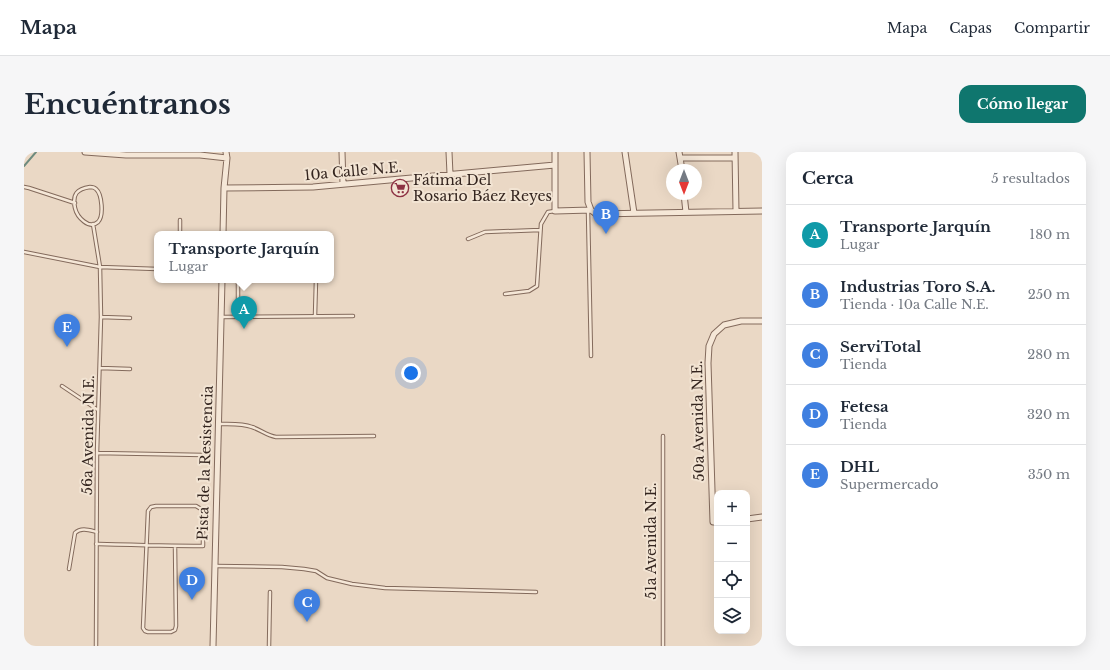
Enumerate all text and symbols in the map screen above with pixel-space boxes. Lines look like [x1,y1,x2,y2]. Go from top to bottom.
text: Mapa [20,16,77,39]
text: Mapa [887,19,927,37]
text: Capas [949,19,992,37]
text: Compartir [1014,19,1090,37]
button: Cómo llegar [959,85,1086,123]
text: Encuéntranos [24,87,231,122]
street label: 10a Calle N.E. [303,158,403,184]
north arrow [666,164,702,200]
text: Cerca [802,168,854,189]
text: 5 resultados [991,170,1070,187]
place label: Fátima Del Rosario Báez Reyes [413,171,552,205]
supermarket icon: Fátima Del Rosario Báez Reyes [390,178,410,198]
pin: B [593,201,619,234]
text: Transporte Jarquín [840,217,991,236]
text: A [810,226,820,243]
text: 180 m [1029,226,1070,243]
popup [154,231,334,283]
text: Lugar [840,236,879,253]
text: Transporte Jarquín [168,239,320,258]
text: Lugar [168,258,208,275]
text: Industrias Toro S.A. [840,277,995,296]
text: B [810,286,820,303]
text: 250 m [1028,286,1070,303]
pin: A [231,296,257,329]
text: Tienda · 10a Calle N.E. [840,296,989,313]
pin: E [54,314,80,347]
text: ServiTotal [840,337,921,356]
text: C [810,346,820,363]
text: 280 m [1027,346,1070,363]
text: Tienda [840,356,887,373]
street label: 50a Avenida N.E. [688,361,708,481]
your location [401,363,421,383]
street label: 56a Avenida N.E. [78,375,98,495]
street label: Pista de la Resistencia [193,385,217,541]
text: Fetesa [840,397,889,416]
text: D [809,406,821,423]
text: 320 m [1027,406,1070,423]
text: Tienda [840,416,887,433]
text: DHL [840,457,879,476]
text: E [810,466,820,483]
text: 350 m [1028,466,1070,483]
text: Supermercado [840,476,938,493]
street label: 51a Avenida N.E. [642,483,660,599]
map controls [714,490,750,634]
button: + [714,490,750,526]
button: − [714,526,750,562]
button: locate [714,562,750,598]
pin: D [179,567,205,600]
pin: C [294,589,320,622]
button: layers [714,598,750,634]

